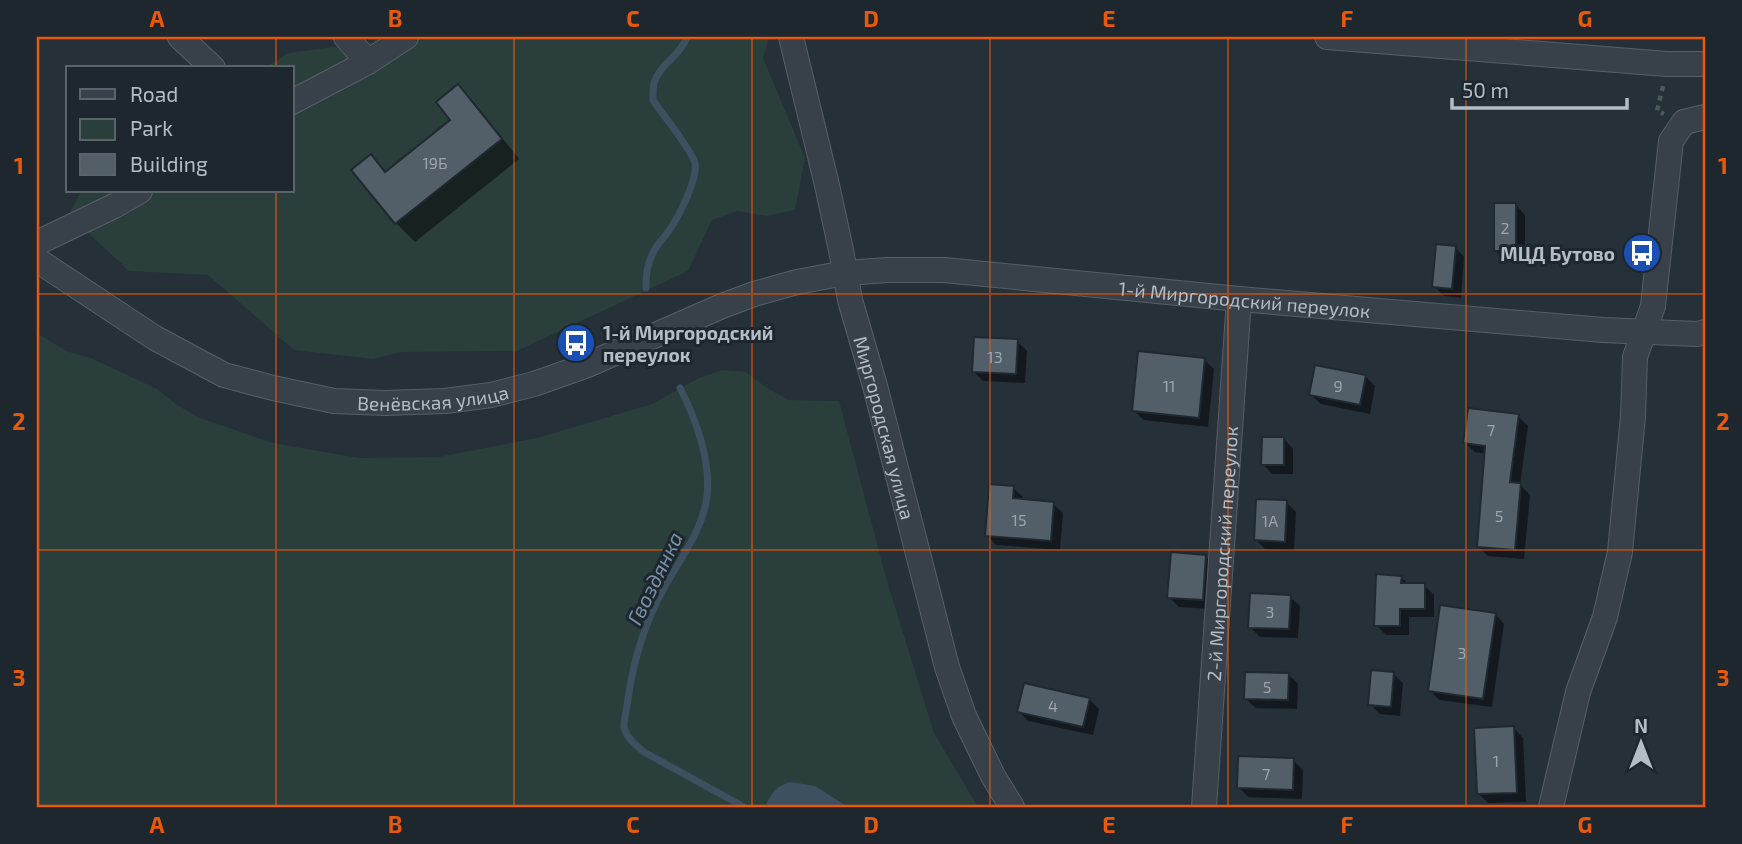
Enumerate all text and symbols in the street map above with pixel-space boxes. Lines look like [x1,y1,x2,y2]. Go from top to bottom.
text: A [149,4,165,32]
text: B [388,4,402,32]
text: C [626,4,640,32]
text: D [863,4,879,32]
text: E [1102,4,1116,32]
text: F [1341,4,1354,32]
text: G [1578,4,1592,32]
legend [66,66,294,192]
scale bar [1452,66,1626,110]
text: 50 m [1462,77,1509,102]
text: Road [130,81,178,106]
text: Park [130,115,173,140]
text: 1 [14,151,24,179]
text: Building [130,151,208,176]
text: 1 [1718,151,1728,179]
house number: 19Б [422,153,448,172]
house number: 2 [1501,218,1510,237]
bus stop icon: МЦД Бутово [1621,232,1663,274]
place label: МЦД Бутово [1500,242,1615,265]
street label: 1-й Миргородский переулок [1118,276,1371,322]
place label: 1-й Миргородский переулок [603,321,773,366]
bus stop icon: 1-й Миргородский переулок [555,322,597,364]
street label: Миргородская улица [850,333,920,522]
house number: 13 [987,347,1003,366]
house number: 11 [1163,376,1175,395]
house number: 9 [1333,376,1343,395]
street label: Венёвская улица [357,380,511,415]
text: 2 [12,407,26,435]
text: 2 [1716,407,1730,435]
house number: 7 [1487,420,1495,439]
street label: 2-й Миргородский переулок [1201,425,1242,682]
house number: 5 [1495,506,1503,525]
house number: 15 [1012,510,1026,529]
house number: 1А [1262,511,1278,530]
water label: Гвоздянка [621,527,687,629]
house number: 3 [1266,602,1274,621]
house number: 3 [1458,643,1466,662]
text: 3 [12,663,26,691]
text: 3 [1716,663,1730,691]
house number: 5 [1263,677,1271,696]
house number: 4 [1048,696,1058,715]
north arrow [1606,708,1676,778]
text: N [1634,714,1648,737]
house number: 1 [1493,751,1499,770]
house number: 7 [1262,764,1270,783]
text: A [149,810,165,838]
text: B [388,810,402,838]
text: C [626,810,640,838]
text: D [863,810,879,838]
text: E [1102,810,1116,838]
text: F [1341,810,1354,838]
text: G [1578,810,1592,838]

